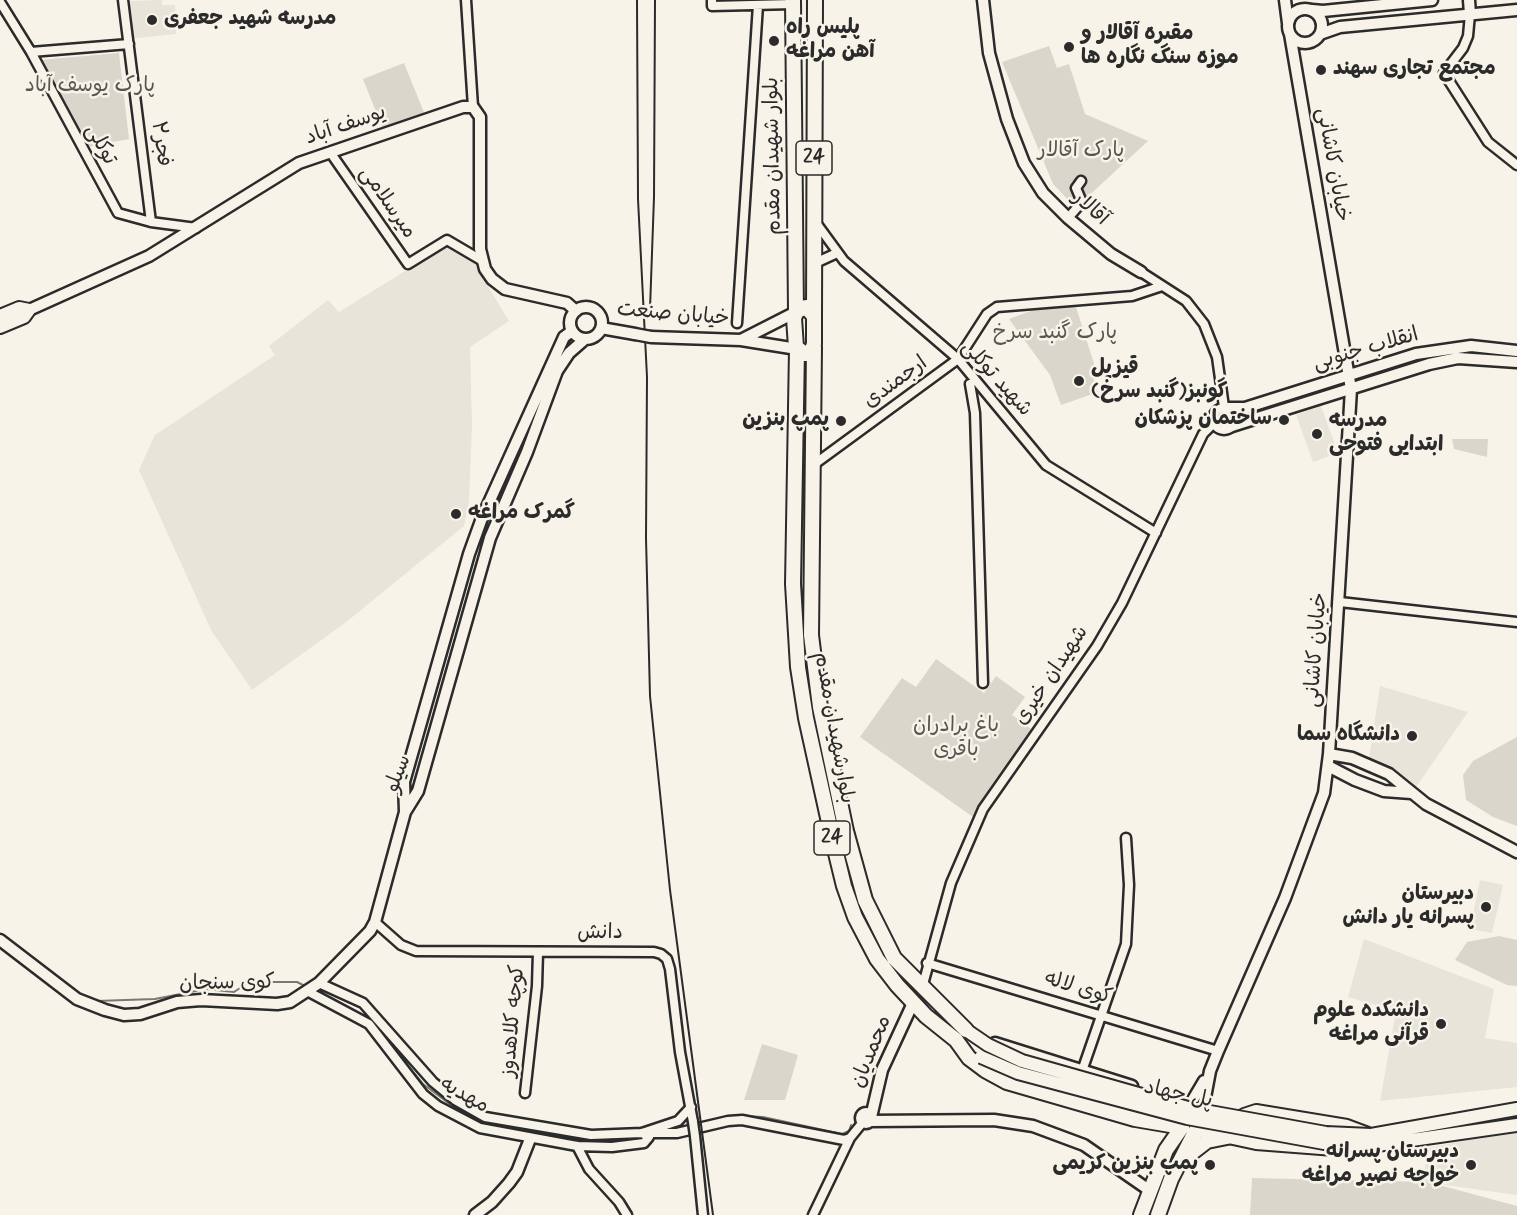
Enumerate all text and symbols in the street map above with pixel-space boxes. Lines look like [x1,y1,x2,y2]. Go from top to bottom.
place label: مدرسه شهید جعفری [164,7,337,33]
marker: مدرسه شهید جعفری [145,13,159,27]
place label: پلیس راه آهن مراغه [786,16,875,66]
place label: مقبره آقالار و موزه سنگ نگاره ها [1081,22,1239,72]
marker: پلیس راه آهن مراغه [767,34,781,48]
marker: مقبره آقالار و موزه سنگ نگاره ها [1062,40,1076,54]
place label: مجتمع تجاری سهند [1333,57,1496,83]
marker: مجتمع تجاری سهند [1314,63,1328,77]
park label: پارک یوسف آباد [25,74,155,100]
street label: بلوار شهیدان مقدم [760,77,788,235]
street label: یوسف آباد [302,100,390,152]
street label: خیابان کاشانی [1310,106,1354,224]
street label: توکلی [79,120,121,170]
street label: فجر۲ [144,120,176,168]
park label: پارک آقالار [1038,139,1124,165]
road number: 24 [796,141,832,175]
street label: میرسلامی [353,162,421,244]
street label: آقالار [1067,186,1113,232]
street label: خیابان صنعت [616,298,730,332]
park label: پارک گنبد سرخ [993,321,1117,347]
street label: انقلاب جنوبی [1310,323,1422,377]
street label: شهید توکلی [955,336,1037,422]
street label: ارجمندی [859,351,933,415]
place label: قیزیل گونبز(گنبد سرخ) [1091,356,1227,406]
marker: قیزیل گونبز(گنبد سرخ) [1072,374,1086,388]
place label: ساختمان پزشکان [1135,407,1272,433]
place label: پمپ بنزین [742,408,829,434]
place label: مدرسه ابتدایی فتوحی [1329,409,1443,459]
marker: ساختمان پزشکان [1277,413,1291,427]
marker: پمپ بنزین [834,414,848,428]
marker: مدرسه ابتدایی فتوحی [1310,427,1324,441]
place label: گمرک مراغه [468,501,575,527]
marker: گمرک مراغه [449,507,463,521]
street label: خیابان کاشانی [1300,592,1334,708]
street label: شهیدان خیری [1009,621,1095,731]
street label: بلوارشهیدان مقدم [807,650,859,806]
park label: باغ برادران باقری [913,714,999,764]
place label: دانشگاه سما [1297,723,1400,749]
marker: دانشگاه سما [1405,729,1419,743]
street label: سیلو [380,751,418,797]
road number: 24 [814,821,850,855]
place label: دبیرستان پسرانه یار دانش [1343,882,1474,932]
marker: دبیرستان پسرانه یار دانش [1479,900,1493,914]
street label: دانش [577,921,623,947]
street label: کوچه کلاهدوز [497,964,531,1078]
street label: کوی لاله [1041,967,1115,1011]
street label: کوی سنجان [179,971,275,997]
place label: دانشکده علوم قرآنی مراغه [1313,999,1429,1049]
street label: محمدیان [846,1012,898,1092]
marker: دانشکده علوم قرآنی مراغه [1434,1017,1448,1031]
street label: مهدیه [435,1072,493,1120]
street label: پل جهاد [1141,1075,1215,1115]
place label: دبیرستان پسرانه خواجه نصیر مراغه [1302,1140,1459,1190]
place label: پمپ بنزین کریمی [1052,1152,1198,1178]
marker: پمپ بنزین کریمی [1203,1158,1217,1172]
marker: دبیرستان پسرانه خواجه نصیر مراغه [1464,1158,1478,1172]

